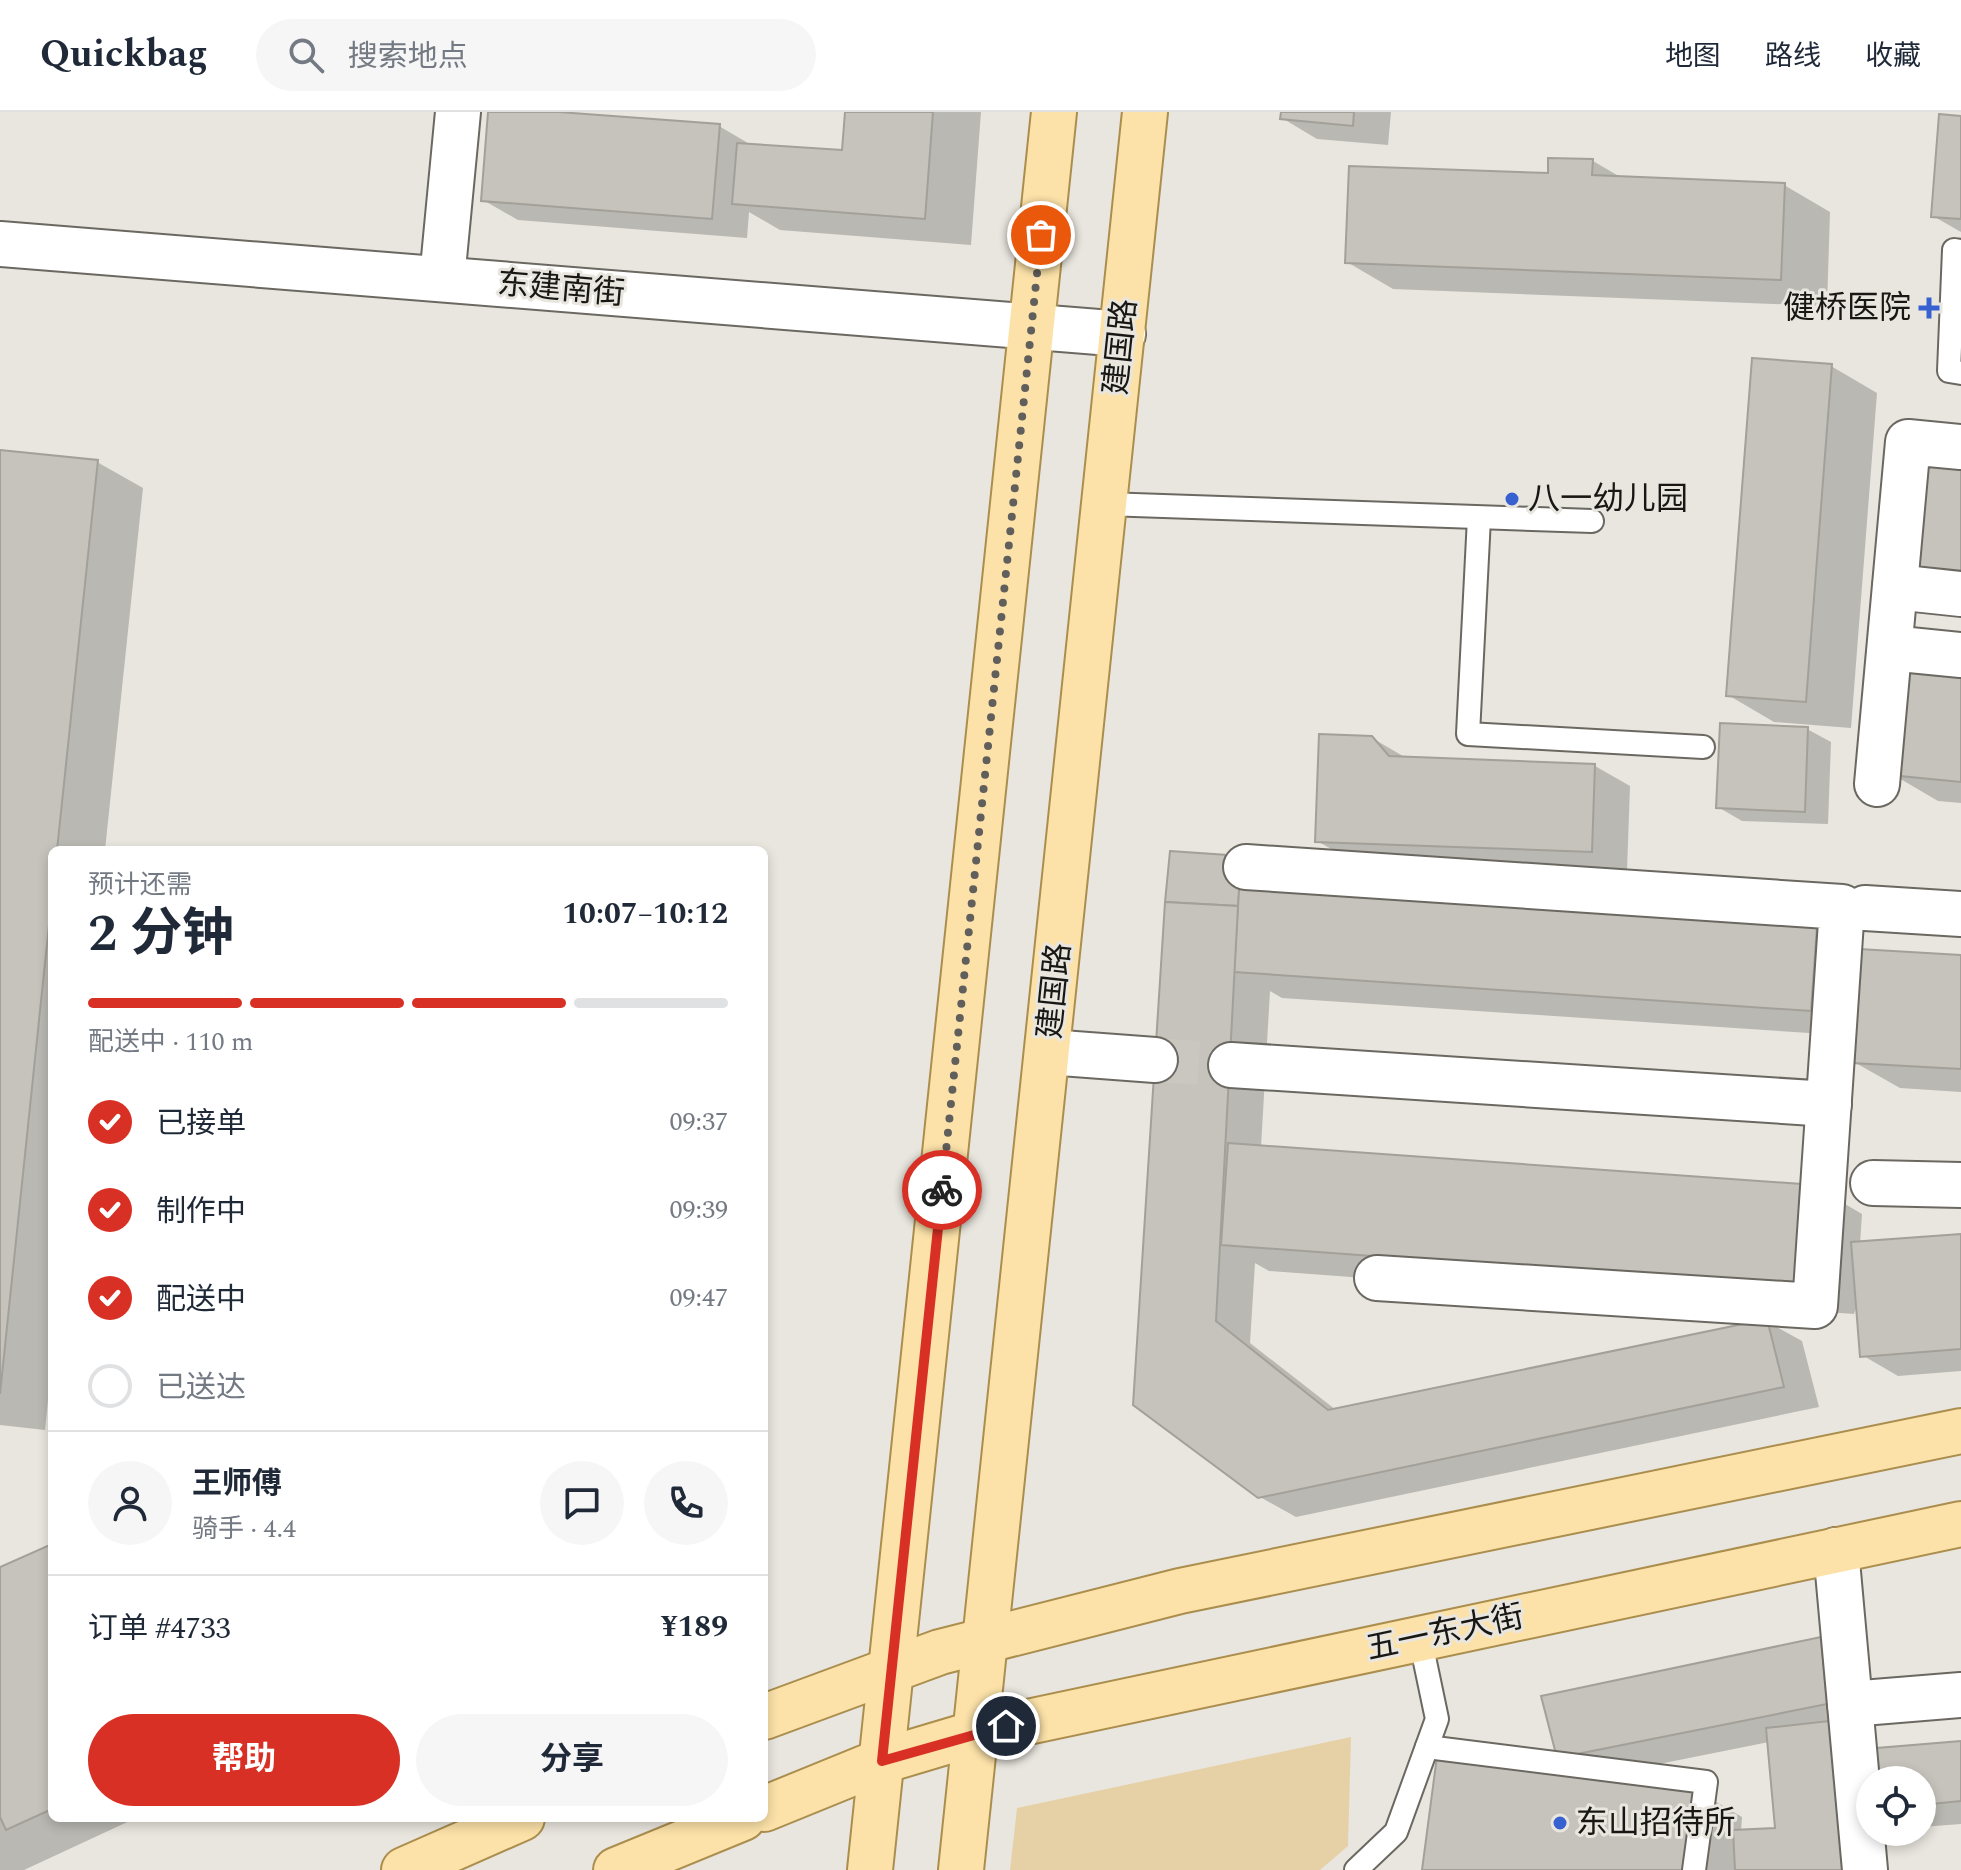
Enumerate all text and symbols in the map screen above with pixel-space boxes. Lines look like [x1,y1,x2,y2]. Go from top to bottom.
search box [256,19,816,91]
text: Quickbag [40,26,208,84]
icon: search [284,33,328,77]
text: 搜索地点 [348,34,468,80]
text: 地图 [1665,35,1721,78]
text: 路线 [1765,35,1821,78]
text: 收藏 [1865,35,1921,78]
pin [1007,201,1075,269]
icon: bag [1019,213,1063,257]
street label: 东建南街 [495,259,627,319]
place label: 健桥医院 [1783,284,1911,333]
street label: 建国路 [1092,297,1150,397]
marker: 健桥医院 [1918,297,1940,319]
place label: 八一幼儿园 [1528,475,1688,524]
marker: 八一幼儿园 [1503,490,1521,508]
text: 预计还需 [88,865,192,905]
text: 10:07–10:12 [562,891,728,937]
text: 2 分钟 [88,895,234,974]
street label: 建国路 [1026,941,1084,1041]
text: 配送中 · 110 m [88,1022,253,1062]
icon: check [88,1100,132,1144]
text: 已接单 [156,1101,246,1147]
text: 09:37 [669,1102,728,1142]
courier [902,1150,982,1230]
icon: bike [920,1168,964,1212]
icon: check [88,1188,132,1232]
text: 制作中 [156,1189,246,1235]
text: 09:39 [669,1190,728,1230]
icon: check [88,1276,132,1320]
text: 配送中 [156,1277,246,1323]
text: 09:47 [669,1278,728,1318]
text: 已送达 [156,1365,246,1411]
button: person [88,1461,172,1545]
text: 王师傅 [192,1461,282,1507]
button: chat [540,1461,624,1545]
button: phone [644,1461,728,1545]
text: 骑手 · 4.4 [192,1509,296,1549]
street label: 五一东大街 [1362,1592,1528,1674]
text: ¥189 [661,1604,728,1650]
text: 订单 #4733 [88,1606,231,1652]
pin [972,1692,1040,1760]
icon: home [984,1704,1028,1748]
button: 帮助 [88,1714,400,1806]
button: 分享 [416,1714,728,1806]
map controls [1856,1766,1936,1846]
button: locate [1856,1766,1936,1846]
place label: 东山招待所 [1576,1799,1736,1848]
marker: 东山招待所 [1551,1814,1569,1832]

